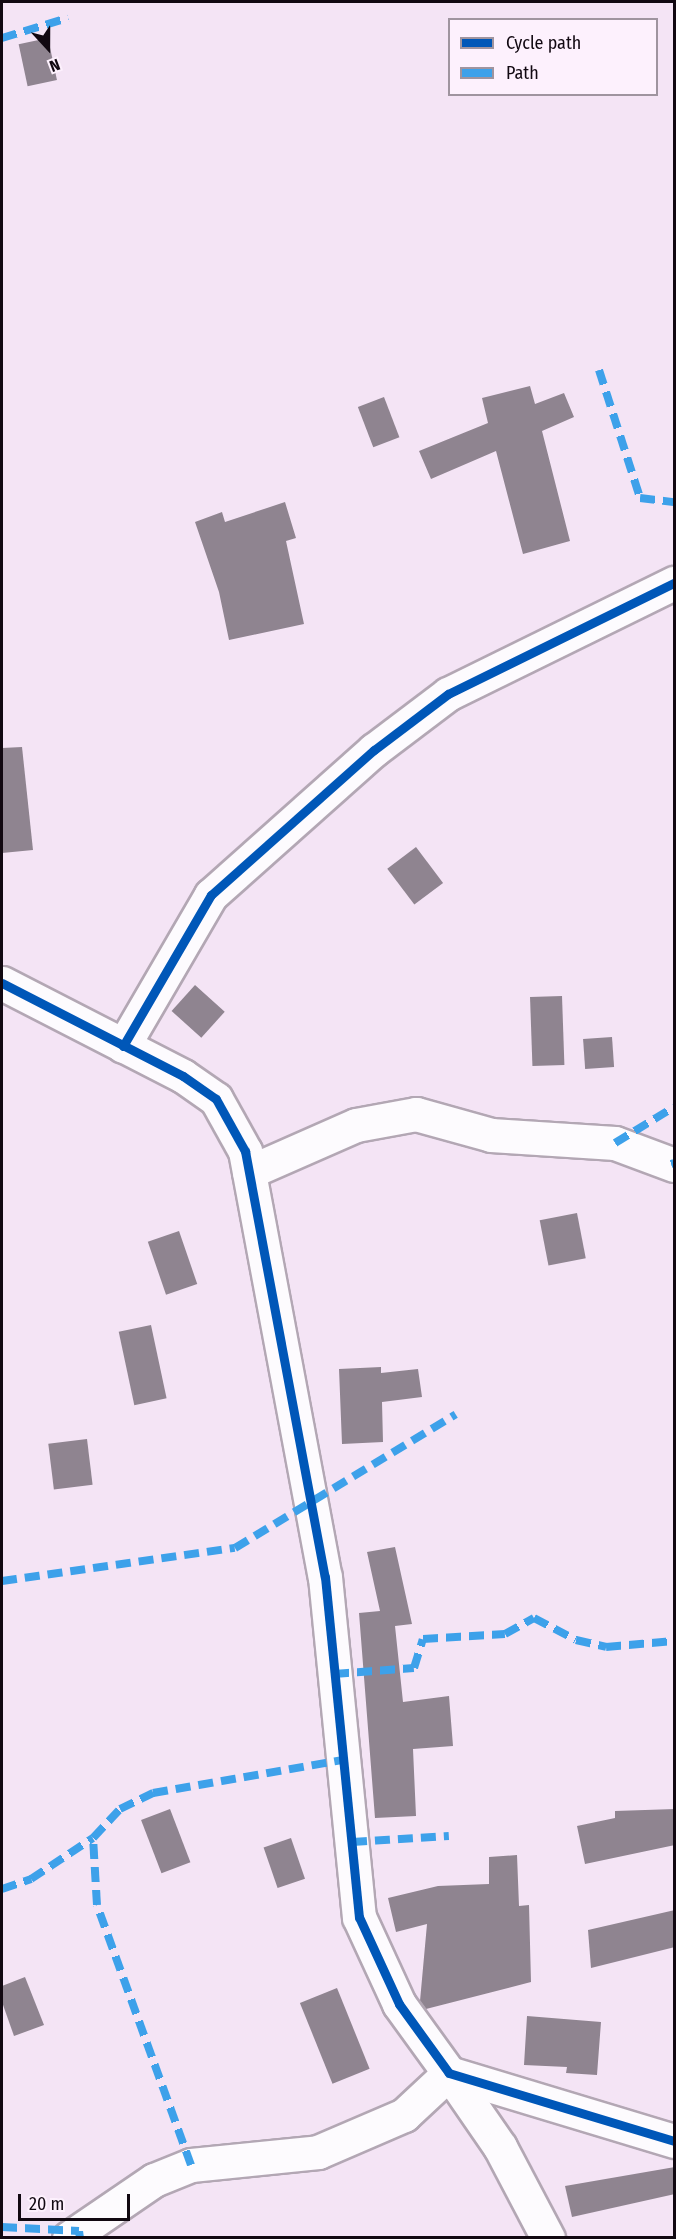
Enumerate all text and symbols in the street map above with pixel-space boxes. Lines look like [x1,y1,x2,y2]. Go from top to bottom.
north arrow [18,18,78,78]
legend [448,18,658,96]
text: Cycle path [506,32,581,54]
text: N [47,55,63,76]
text: Path [506,62,539,84]
scale bar [21,2182,134,2220]
text: 20 m [29,2193,64,2215]

